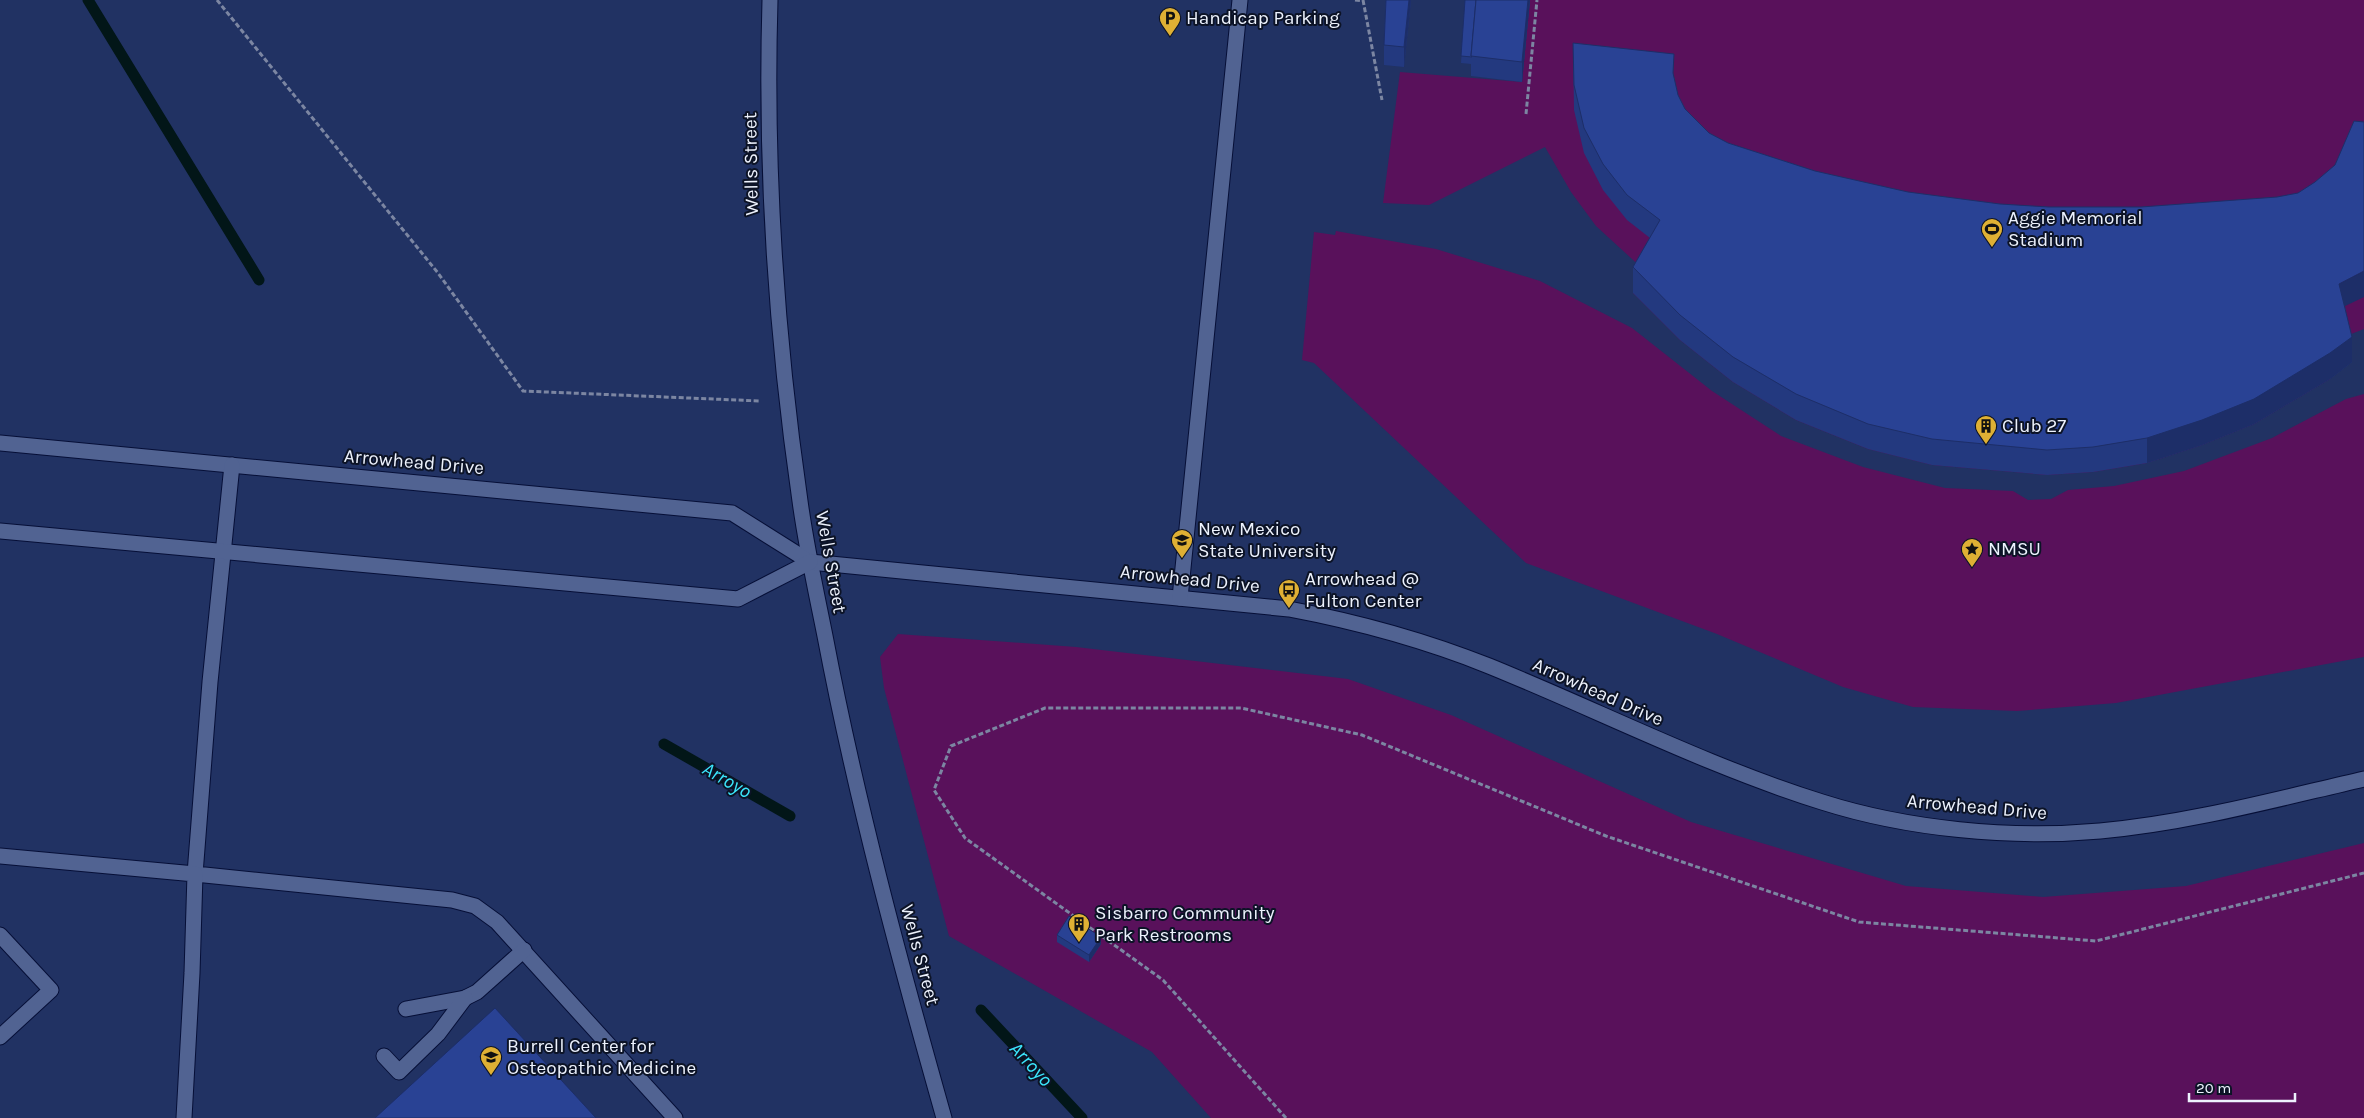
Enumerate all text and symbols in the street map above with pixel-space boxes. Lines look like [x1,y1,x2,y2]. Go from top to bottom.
parking icon: Handicap Parking [1158,6,1182,37]
place label: Handicap Parking [1186,7,1340,29]
street label: Wells Street [739,112,763,216]
place label: Aggie Memorial Stadium [2008,207,2143,251]
sports icon: Aggie Memorial Stadium [1980,217,2004,248]
building icon: Club 27 [1974,414,1998,445]
place label: Club 27 [2002,415,2066,437]
street label: Arrowhead Drive [343,445,485,479]
street label: Wells Street [811,509,851,615]
place label: New Mexico State University [1198,518,1336,562]
school or university icon: New Mexico State University [1170,528,1194,559]
place icon: NMSU [1960,537,1984,568]
place label: NMSU [1988,538,2041,560]
street label: Arrowhead Drive [1119,561,1261,597]
place label: Arrowhead @ Fulton Center [1305,568,1422,612]
bus stop icon: Arrowhead @ Fulton Center [1277,578,1301,609]
street label: Arrowhead Drive [1529,653,1667,731]
water label: Arroyo [699,757,756,803]
street label: Arrowhead Drive [1906,790,2048,824]
street label: Wells Street [896,902,944,1008]
place label: Sisbarro Community Park Restrooms [1095,902,1275,946]
building icon: Sisbarro Community Park Restrooms [1067,912,1091,943]
place label: Burrell Center for Osteopathic Medicine [507,1035,696,1079]
water label: Arroyo [1005,1037,1057,1091]
school or university icon: Burrell Center for Osteopathic Medicine [479,1045,503,1076]
scale bar [2189,1070,2295,1102]
text: 20 m [2196,1079,2231,1097]

